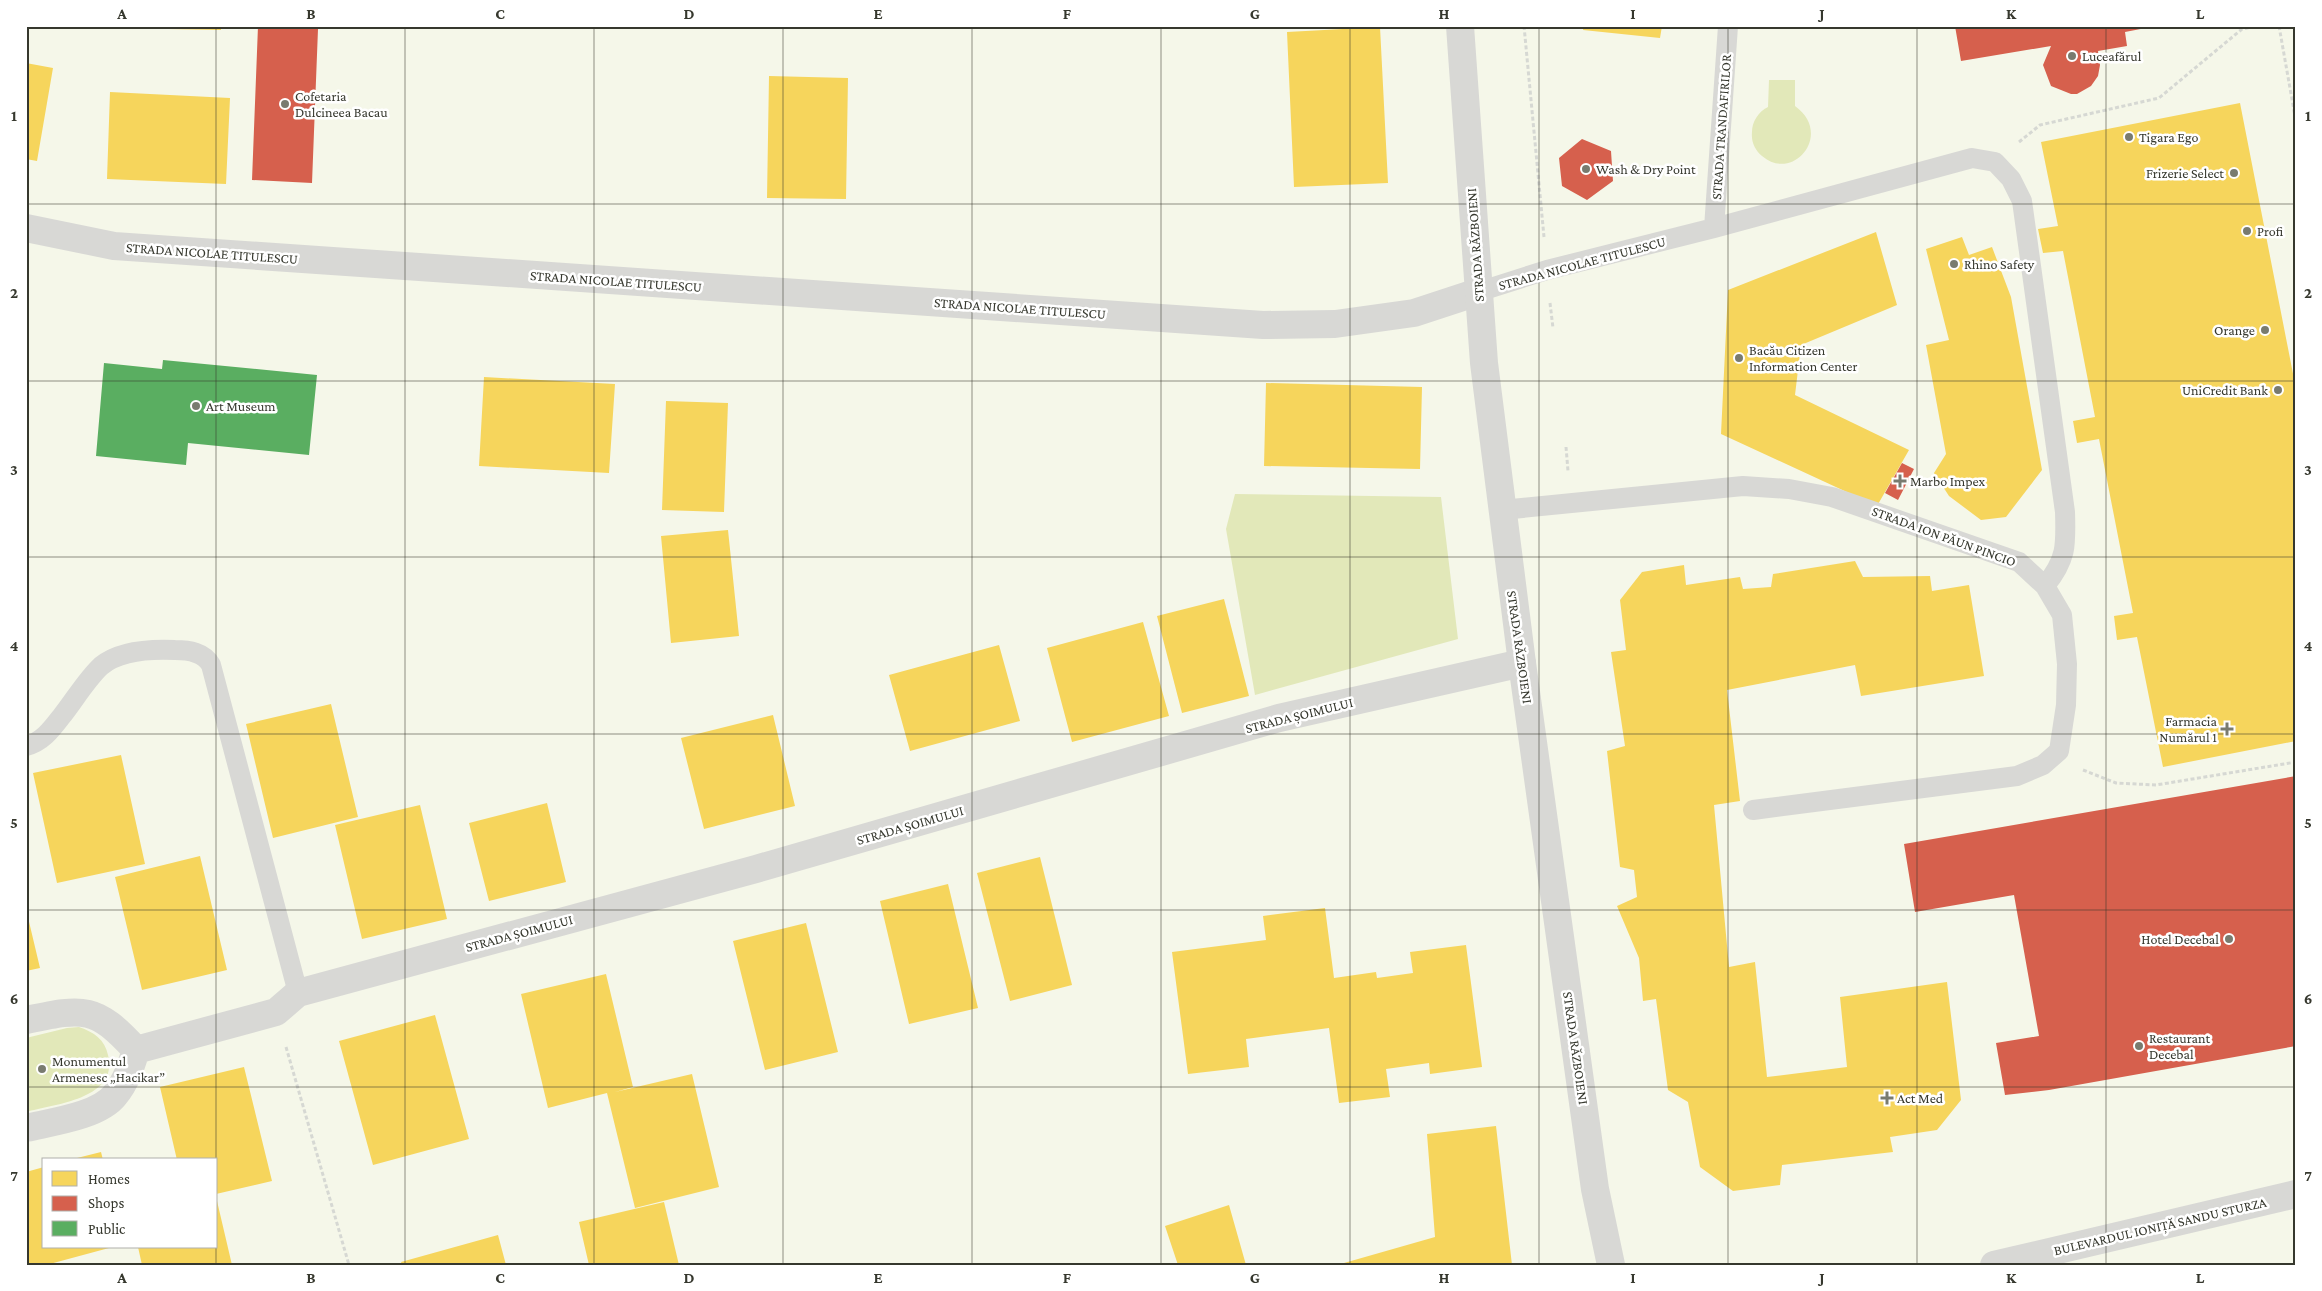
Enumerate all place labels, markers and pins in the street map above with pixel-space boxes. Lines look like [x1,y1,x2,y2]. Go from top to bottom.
place label: Luceafărul [2082,48,2142,64]
marker: Luceafărul [2066,50,2078,62]
place label: Cofetaria Dulcineea Bacau [295,88,388,120]
marker: Cofetaria Dulcineea Bacau [279,98,291,110]
place label: Tigara Ego [2139,129,2198,145]
marker: Tigara Ego [2123,131,2135,143]
place label: Wash & Dry Point [1596,161,1696,177]
marker: Wash & Dry Point [1580,163,1592,175]
place label: Frizerie Select [2146,165,2224,181]
marker: Frizerie Select [2228,167,2240,179]
place label: Profi [2257,223,2284,239]
marker: Profi [2241,225,2253,237]
place label: Rhino Safety [1964,256,2035,272]
marker: Rhino Safety [1948,258,1960,270]
place label: Orange [2214,322,2255,338]
marker: Orange [2259,324,2271,336]
place label: Bacău Citizen Information Center [1749,342,1857,374]
marker: Bacău Citizen Information Center [1733,352,1745,364]
place label: UniCredit Bank [2182,382,2268,398]
marker: UniCredit Bank [2272,384,2284,396]
place label: Art Museum [206,398,276,414]
marker: Art Museum [190,400,202,412]
place label: Marbo Impex [1910,473,1986,489]
marker: Marbo Impex [1894,475,1906,487]
place label: Farmacia Numărul 1 [2159,713,2218,745]
marker: Farmacia Numărul 1 [2221,723,2233,735]
place label: Hotel Decebal [2141,931,2219,947]
marker: Hotel Decebal [2223,933,2235,945]
place label: Restaurant Decebal [2149,1030,2210,1062]
marker: Restaurant Decebal [2133,1040,2145,1052]
place label: Monumentul Armenesc „Hacikar” [52,1053,165,1085]
marker: Monumentul Armenesc „Hacikar” [36,1063,48,1075]
place label: Act Med [1897,1090,1944,1106]
marker: Act Med [1881,1092,1893,1104]

